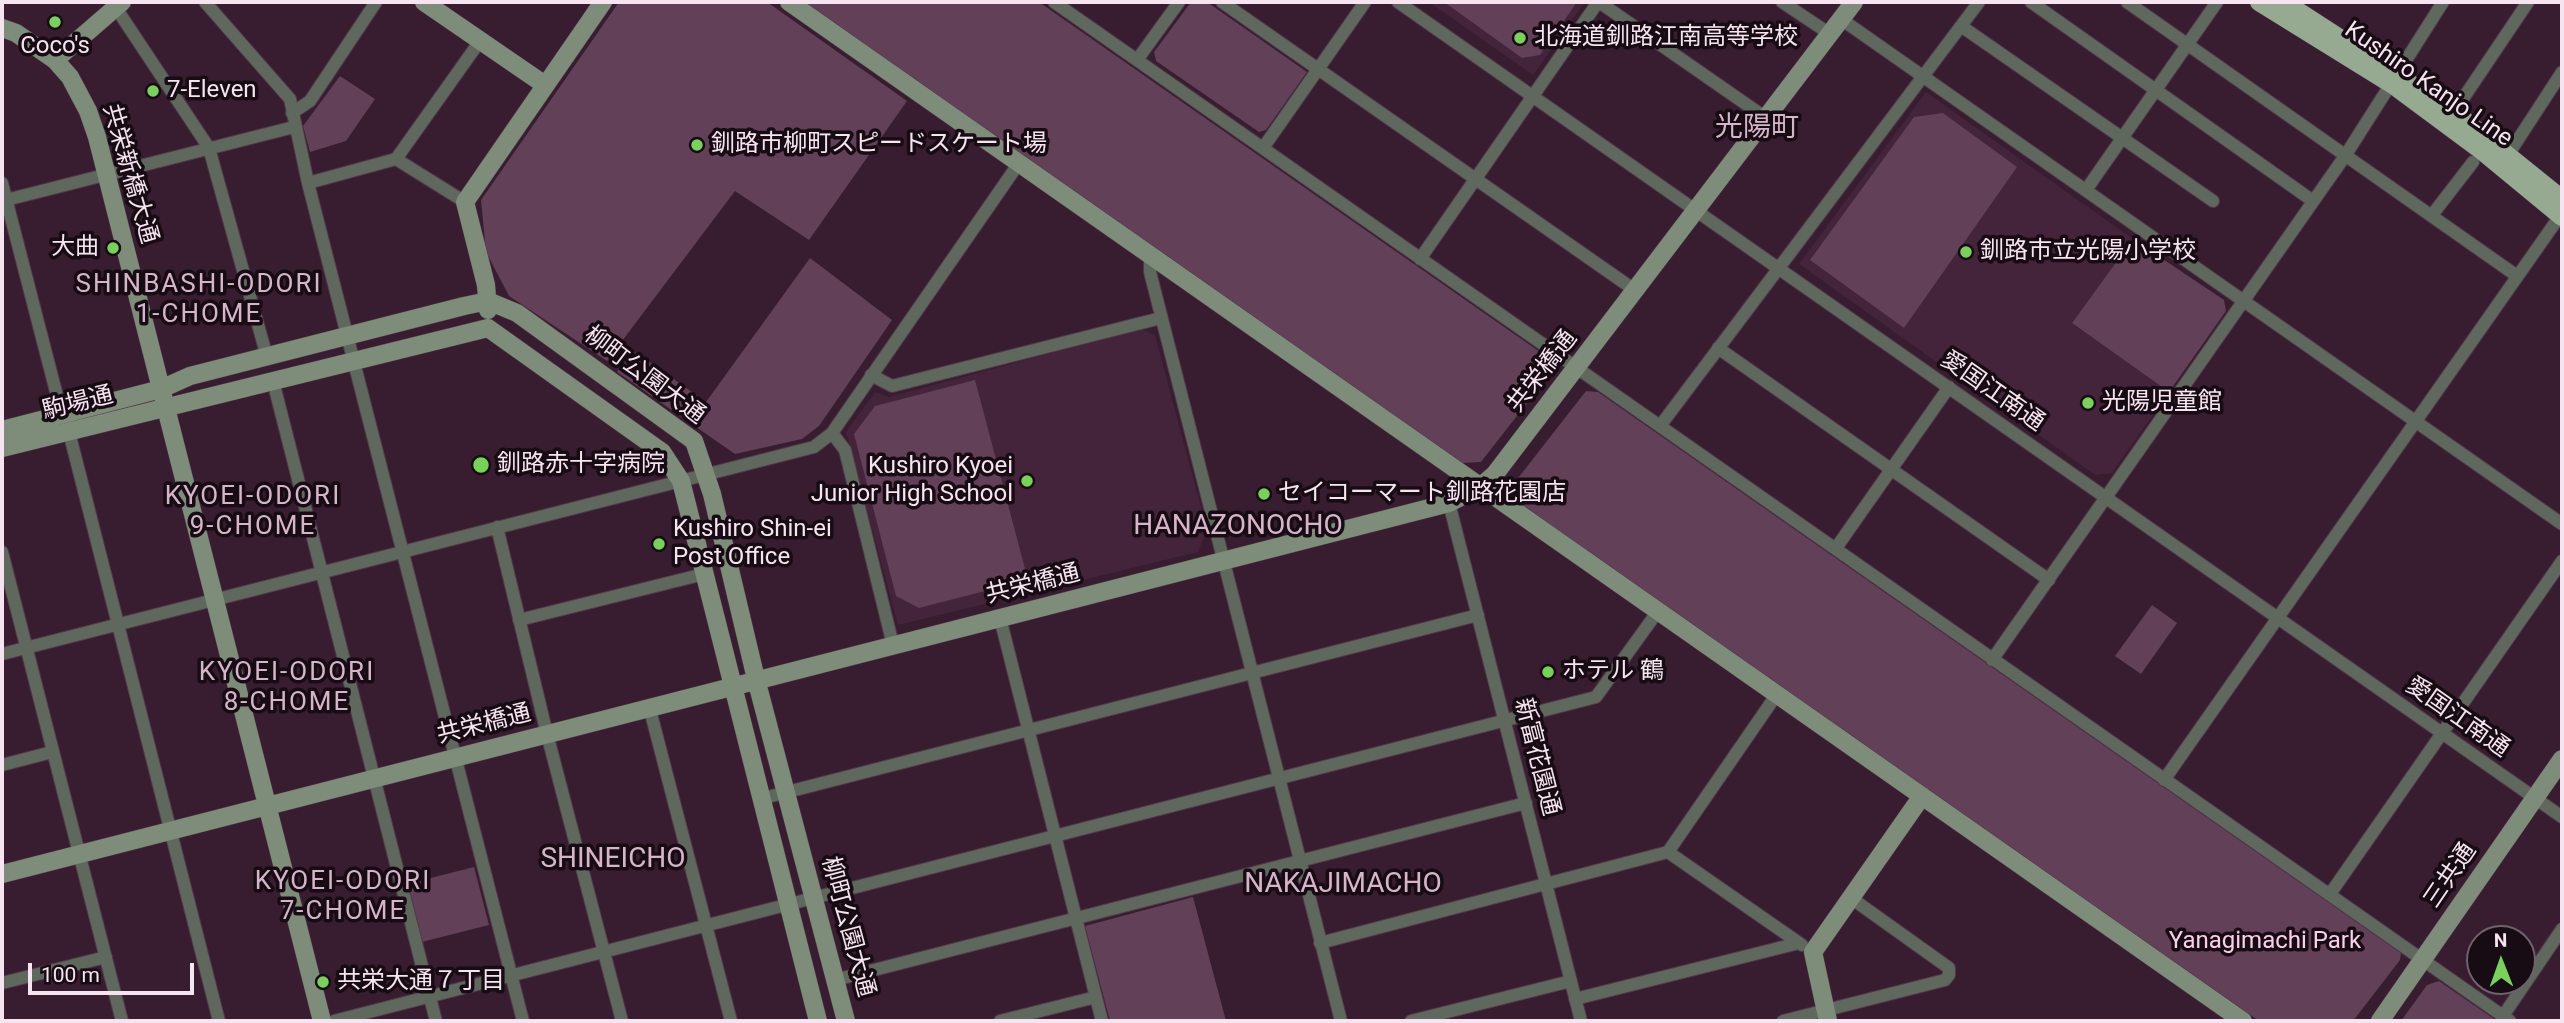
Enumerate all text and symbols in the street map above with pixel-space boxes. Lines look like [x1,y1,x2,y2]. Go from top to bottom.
marker: Coco's [47,14,63,30]
street label: Kushiro Kanjo Line [2338,16,2518,154]
place label: 北海道釧路江南高等学校 [1534,24,1798,52]
marker: 北海道釧路江南高等学校 [1512,30,1528,46]
place label: Coco's [20,33,90,61]
place label: 7-Eleven [167,77,257,105]
marker: 7-Eleven [145,83,161,99]
street label: 共栄新橋大通 [95,101,163,247]
district label: 光陽町 [1715,112,1799,146]
place label: 釧路市柳町スピードスケート場 [711,131,1047,159]
marker: 釧路市柳町スピードスケート場 [689,137,705,153]
place label: 大曲 [51,234,99,262]
place label: 釧路市立光陽小学校 [1980,238,2196,266]
marker: 大曲 [105,240,121,256]
marker: 釧路市立光陽小学校 [1958,244,1974,260]
district label: SHINBASHI-ODORI 1-CHOME [77,269,321,330]
street label: 柳町公園大通 [578,321,710,431]
street label: 共栄橋通 [1502,325,1584,419]
street label: 愛国江南通 [1935,346,2049,438]
street label: 駒場通 [40,381,116,427]
place label: 光陽児童館 [2102,389,2222,417]
marker: 光陽児童館 [2080,395,2096,411]
place label: 釧路赤十字病院 [497,451,665,479]
place label: Kushiro Kyoei Junior High School [811,453,1013,509]
marker: 釧路赤十字病院 [471,455,491,475]
marker: Kushiro Kyoei Junior High School [1019,473,1035,489]
place label: セイコーマート釧路花園店 [1278,480,1566,508]
district label: KYOEI-ODORI 9-CHOME [166,481,340,542]
marker: セイコーマート釧路花園店 [1256,486,1272,502]
district label: HANAZONOCHO [1124,510,1352,544]
place label: Kushiro Shin-ei Post Office [673,516,832,572]
marker: Kushiro Shin-ei Post Office [651,536,667,552]
street label: 共栄橋通 [983,559,1083,611]
district label: KYOEI-ODORI 8-CHOME [200,657,374,718]
place label: ホテル 鶴 [1562,658,1664,686]
marker: ホテル 鶴 [1540,664,1556,680]
street label: 愛国江南通 [2400,672,2514,764]
street label: 新富花園通 [1508,695,1564,819]
street label: 共栄橋通 [434,699,534,751]
street label: 三共通 [2419,838,2483,914]
district label: SHINEICHO [533,843,693,877]
street label: 柳町公園大通 [814,854,880,1000]
district label: KYOEI-ODORI 7-CHOME [256,866,430,928]
district label: NAKAJIMACHO [1235,868,1451,902]
north arrow [2466,925,2536,995]
park label: Yanagimachi Park [2169,928,2361,956]
text: N [2494,929,2508,952]
scale bar [32,950,198,994]
text: 100 m [41,963,100,987]
place label: 共栄大通７丁目 [337,968,505,996]
marker: 共栄大通７丁目 [315,974,331,990]

